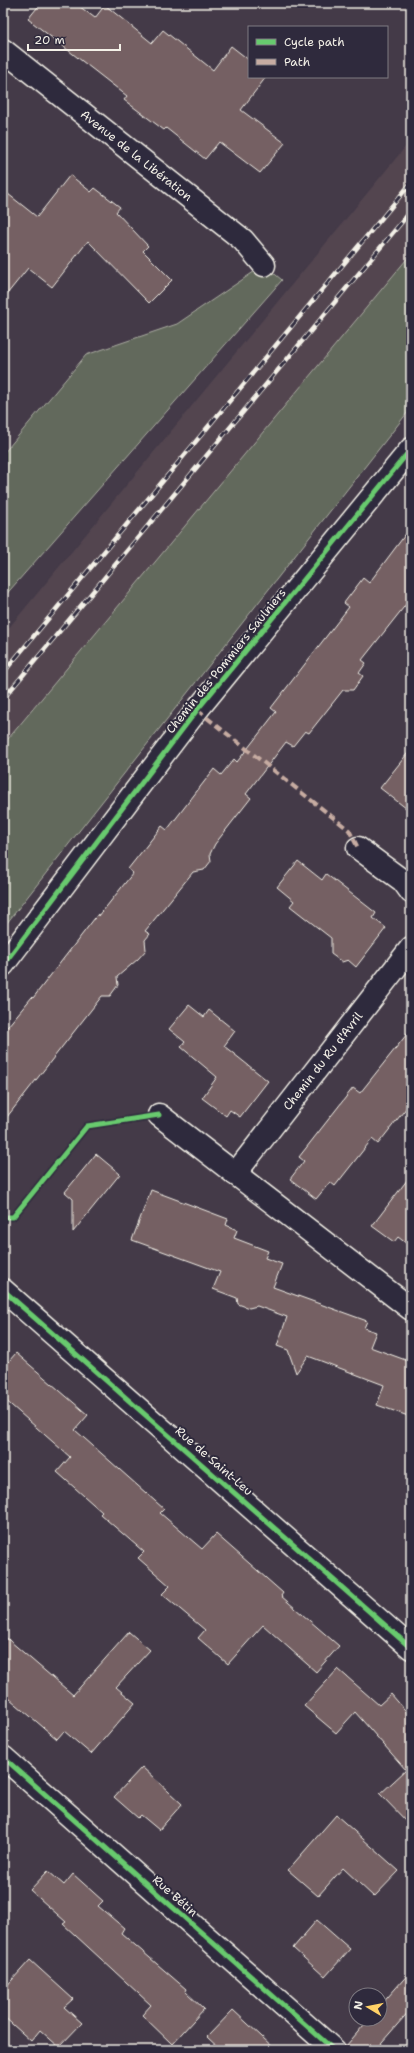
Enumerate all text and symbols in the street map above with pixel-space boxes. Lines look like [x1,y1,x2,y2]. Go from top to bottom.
scale bar [28,26,120,52]
legend [248,26,388,78]
text: 20 m [34,32,65,48]
text: Cycle path [284,34,345,50]
text: Path [284,54,310,70]
street label: Avenue de la Libération [77,106,195,205]
street label: Chemin des Pommiers Saulniers [162,585,290,737]
street label: Chemin du Ru d'Avril [280,1009,366,1113]
street label: Rue de Saint-Leu [172,1423,256,1499]
street label: Rue Bétin [149,1872,201,1920]
north arrow [348,1987,388,2027]
text: N [351,1999,367,2011]

